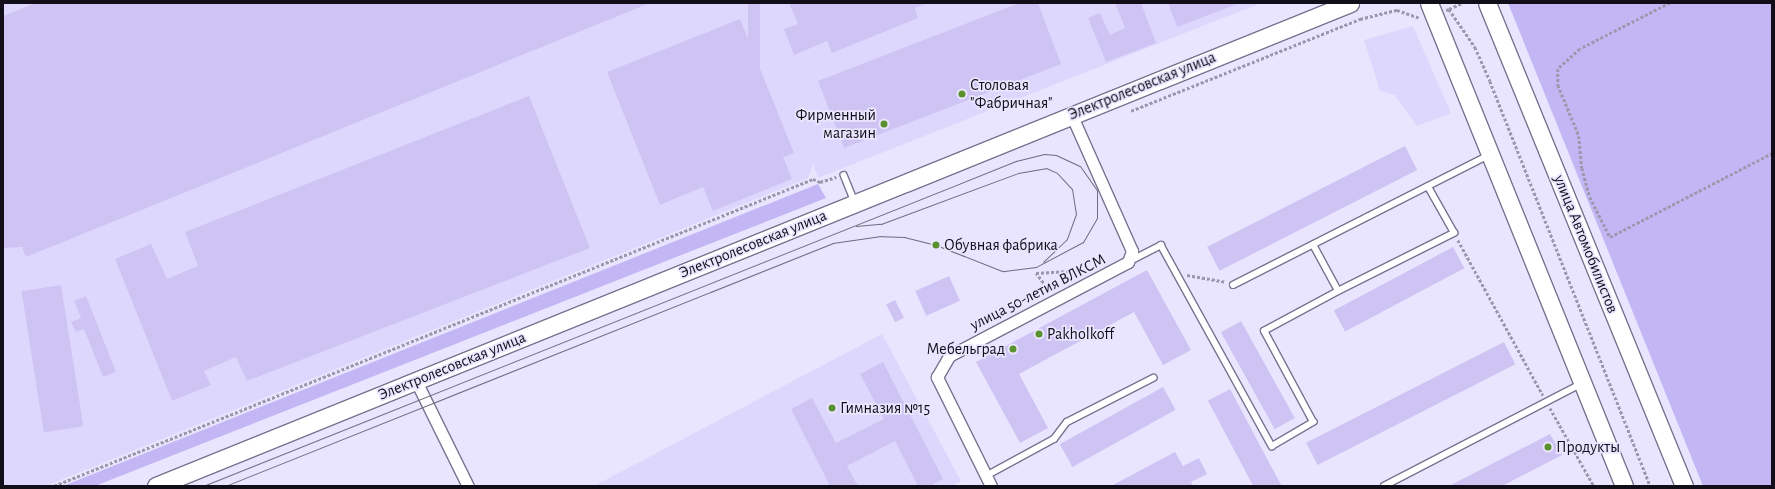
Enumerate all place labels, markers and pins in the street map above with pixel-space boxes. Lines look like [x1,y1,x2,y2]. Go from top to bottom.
place label: Столовая "Фабричная" [970,75,1052,113]
marker: Столовая "Фабричная" [957,89,967,99]
place label: Фирменный магазин [795,105,876,143]
marker: Фирменный магазин [879,119,889,129]
place label: Обувная фабрика [944,235,1058,255]
marker: Обувная фабрика [931,240,941,250]
place label: Pakholkoff [1047,324,1114,344]
marker: Pakholkoff [1034,329,1044,339]
place label: Мебельград [927,339,1005,359]
marker: Мебельград [1008,344,1018,354]
place label: Гимназия №15 [840,398,930,418]
marker: Гимназия №15 [827,403,837,413]
place label: Продукты [1556,437,1620,457]
marker: Продукты [1543,442,1553,452]

